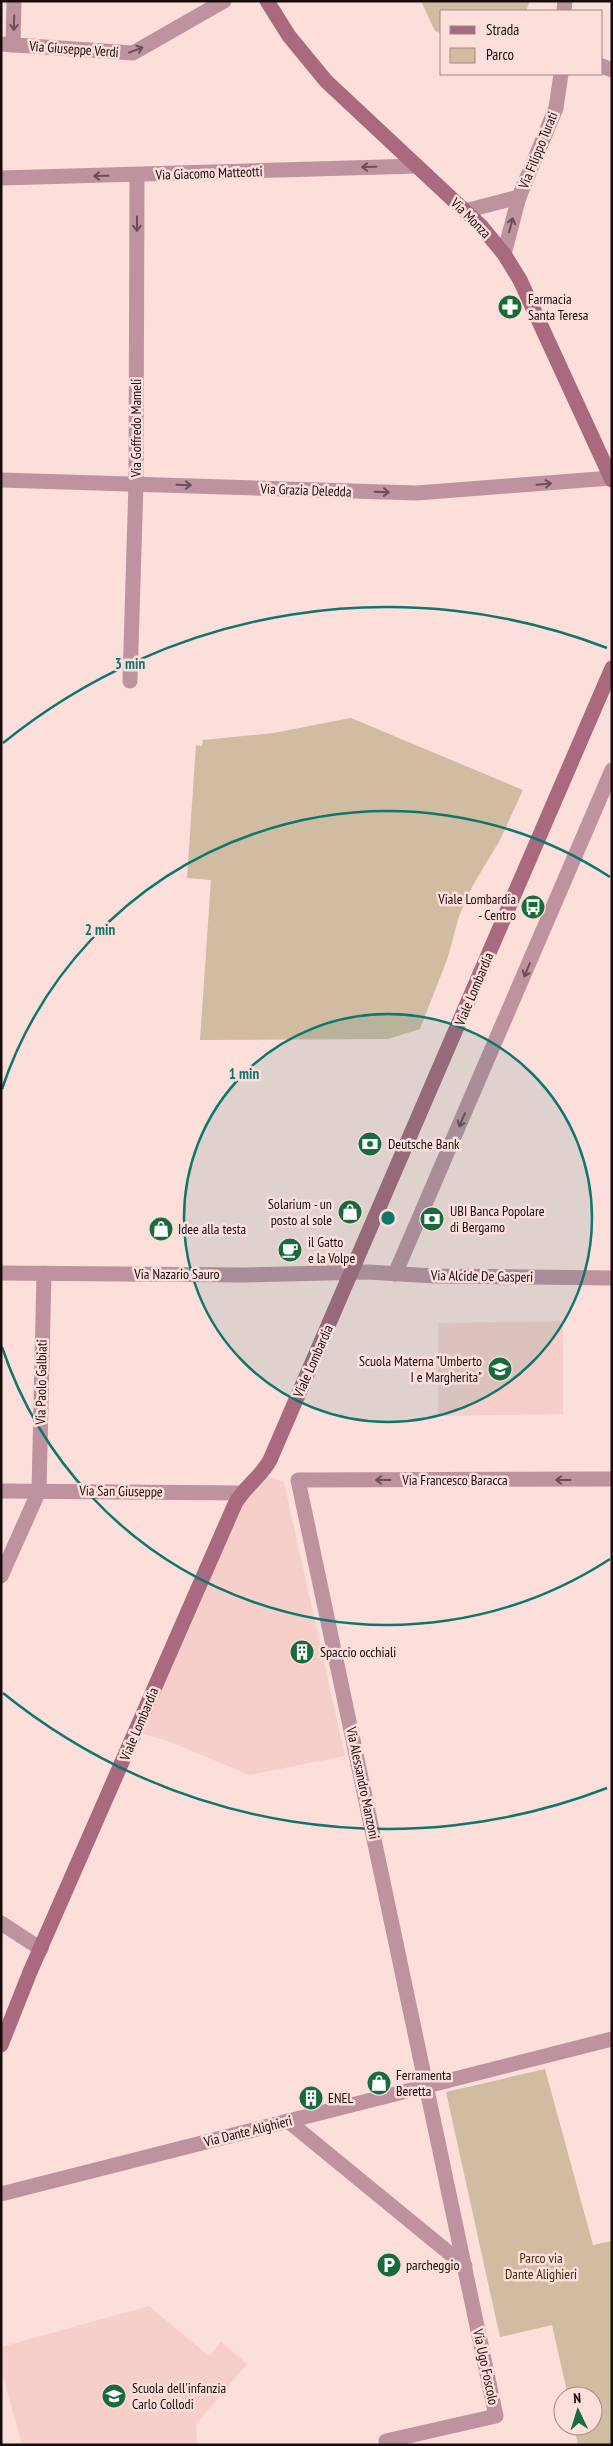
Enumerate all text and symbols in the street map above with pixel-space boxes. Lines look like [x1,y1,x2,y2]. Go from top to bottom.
legend [440,10,603,75]
one-way arrow [9,15,18,31]
text: Strada [486,20,519,39]
street label: Via Giuseppe Verdi [28,37,119,61]
one-way arrow [128,45,143,54]
text: Parco [486,45,514,64]
street label: Via Filippo Turati [514,109,562,192]
street label: Via Giacomo Matteotti [154,162,263,184]
one-way arrow [361,163,377,172]
one-way arrow [94,171,110,181]
street label: Via Monza [446,193,495,242]
one-way arrow [132,216,142,232]
one-way arrow [507,218,517,234]
place label: Farmacia Santa Teresa [528,290,588,324]
pharmacy icon: Farmacia Santa Teresa [497,294,523,320]
street label: Via Goffredo Mameli [127,379,145,478]
street label: Via Grazia Deledda [259,479,352,501]
one-way arrow [536,479,552,489]
one-way arrow [176,480,192,490]
one-way arrow [373,487,389,497]
text: 3 min [115,654,145,673]
place label: Viale Lombardia - Centro [437,890,516,924]
bus stop icon: Viale Lombardia - Centro [520,894,546,920]
text: 2 min [85,920,115,939]
street label: Viale Lombardia [450,950,497,1029]
one-way arrow [521,962,531,977]
text: 1 min [229,1064,259,1083]
one-way arrow [457,1112,466,1127]
bank icon: Deutsche Bank [357,1131,383,1157]
place label: Deutsche Bank [388,1135,460,1153]
place label: Solarium - un posto al sole [268,1195,332,1229]
shop icon: Solarium - un posto al sole [337,1199,363,1225]
place label: UBI Banca Popolare di Bergamo [450,1202,545,1236]
bank icon: UBI Banca Popolare di Bergamo [419,1206,445,1232]
centre of rings [379,1209,397,1227]
shop icon: Idee alla testa [148,1216,174,1242]
place label: Idee alla testa [178,1220,246,1238]
place label: il Gatto e la Volpe [308,1233,355,1267]
cafe icon: il Gatto e la Volpe [277,1237,303,1263]
street label: Via Nazario Sauro [133,1265,220,1283]
street label: Via Alcide De Gasperi [430,1266,533,1286]
street label: Viale Lombardia [289,1322,337,1401]
street label: Via Paolo Galbiati [31,1339,51,1426]
place label: Scuola Materna "Umberto I e Margherita" [359,1352,482,1386]
school or university icon: Scuola Materna "Umberto I e Margherita" [487,1356,513,1382]
street label: Via Francesco Baracca [401,1471,508,1489]
one-way arrow [375,1475,392,1485]
one-way arrow [555,1475,572,1485]
street label: Via San Giuseppe [78,1481,163,1501]
building icon: Spaccio occhiali [289,1639,315,1665]
place label: Spaccio occhiali [320,1643,396,1661]
street label: Viale Lombardia [115,1685,162,1764]
street label: Via Alessandro Manzoni [342,1724,384,1841]
place label: Ferramenta Beretta [396,2066,451,2100]
shop icon: Ferramenta Beretta [366,2070,392,2096]
building icon: ENEL [298,2085,324,2111]
place label: ENEL [328,2089,354,2107]
street label: Via Dante Alighieri [201,2111,294,2151]
park label: Parco via Dante Alighieri [505,2249,577,2283]
parking icon: parcheggio [376,2252,402,2278]
place label: parcheggio [406,2256,460,2274]
street label: Via Ugo Foscolo [469,2326,503,2407]
place label: Scuola dell'infanzia Carlo Collodi [132,2379,226,2413]
school or university icon: Scuola dell'infanzia Carlo Collodi [101,2383,127,2409]
north arrow [553,2386,603,2436]
text: N [573,2389,581,2407]

